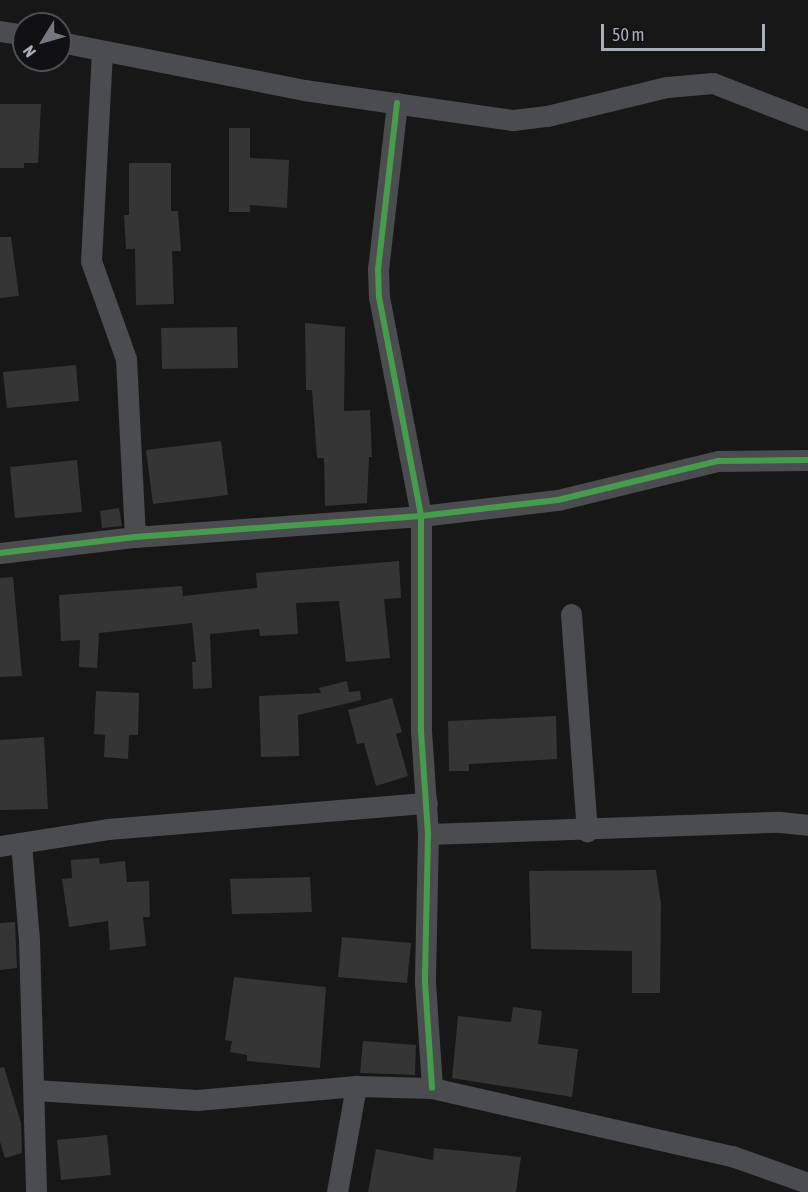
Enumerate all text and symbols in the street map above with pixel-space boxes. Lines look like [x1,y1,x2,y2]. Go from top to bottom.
north arrow [12,12,72,72]
scale bar [604,12,768,50]
text: 50 m [612,24,644,45]
text: N [19,42,39,61]

